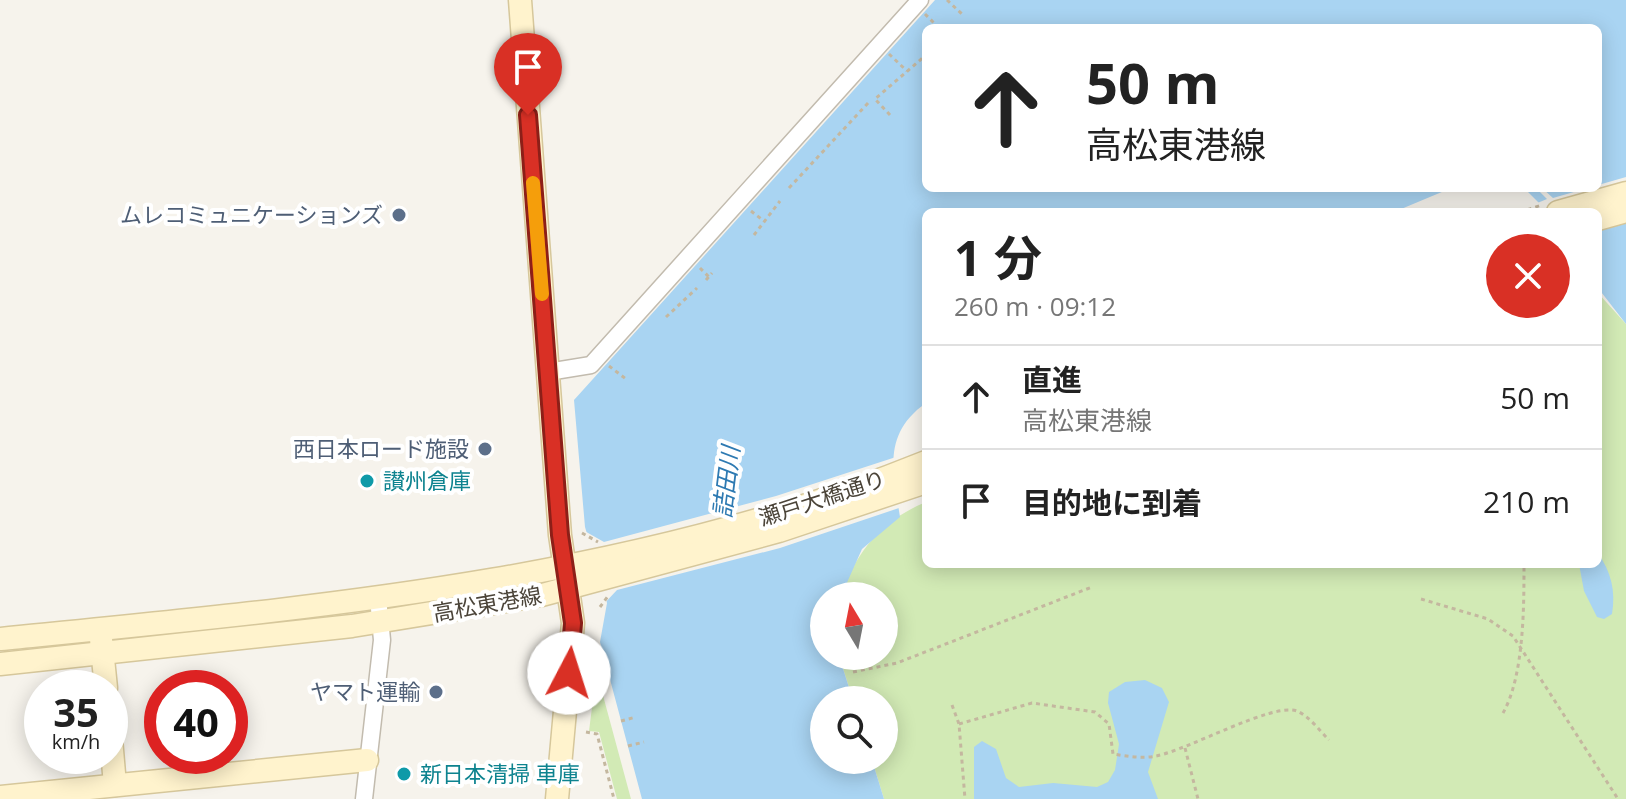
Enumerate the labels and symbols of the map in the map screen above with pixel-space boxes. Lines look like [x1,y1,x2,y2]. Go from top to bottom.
pin [494,33,562,115]
place label: ムレコミュニケーションズ [120,199,383,229]
marker: ムレコミュニケーションズ [390,206,408,224]
place label: 西日本ロード施設 [293,433,469,463]
marker: 西日本ロード施設 [476,440,494,458]
water label: 詰田川 [705,441,747,520]
street label: 瀬戸大橋通り [754,462,889,532]
place label: 讃州倉庫 [383,465,471,495]
marker: 讃州倉庫 [358,472,376,490]
street label: 高松東港線 [430,579,544,627]
north arrow [810,582,898,670]
position arrow [527,631,611,715]
speed limit sign: 40 [144,670,248,774]
place label: ヤマト運輸 [310,676,420,706]
marker: ヤマト運輸 [427,683,445,701]
place label: 新日本清掃 車庫 [420,758,580,788]
marker: 新日本清掃 車庫 [395,765,413,783]

